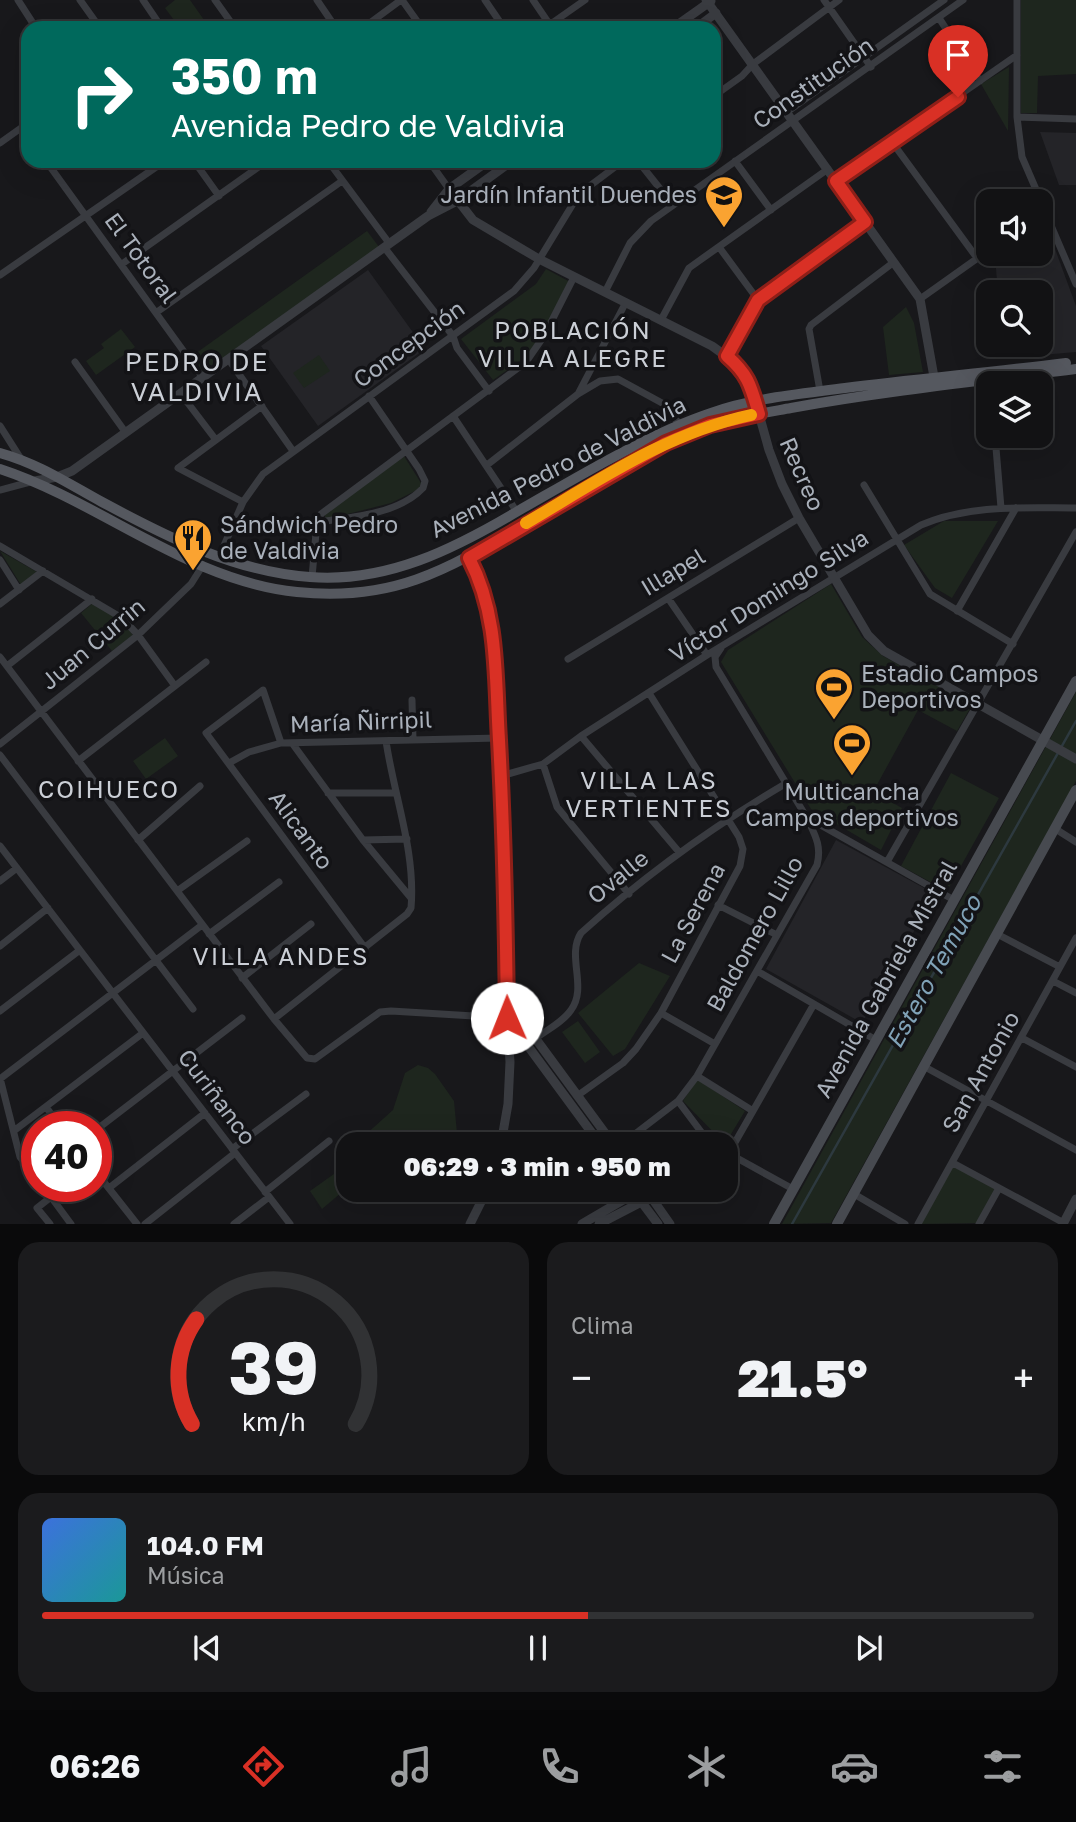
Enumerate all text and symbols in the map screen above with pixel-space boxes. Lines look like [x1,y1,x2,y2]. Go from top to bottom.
pin [928,25,988,97]
street label: Constitución [747,30,878,134]
icon: arrive [939,36,977,74]
text: 350 m [171,46,318,105]
icon: right [56,49,147,140]
text: Avenida Pedro de Valdivia [171,106,565,144]
school or university icon: Jardín Infantil Duendes [703,174,745,229]
place label: Jardín Infantil Duendes [440,180,697,208]
map controls [976,189,1053,448]
button: sound [976,189,1053,266]
street label: El Totoral [100,207,184,308]
button: search [976,280,1053,357]
street label: Concepción [347,294,469,393]
district label: POBLACIÓN VILLA ALEGRE [478,315,668,372]
district label: PEDRO DE VALDIVIA [125,346,269,407]
button: layers [976,371,1053,448]
street label: Avenida Pedro de Valdivia [425,389,690,543]
street label: Recreo [774,433,831,515]
place label: Sándwich Pedro de Valdivia [220,510,398,564]
restaurant icon: Sándwich Pedro de Valdivia [172,517,214,572]
street label: Víctor Domingo Silva [664,523,873,668]
street label: Illapel [635,541,710,601]
street label: Juan Currin [35,592,150,695]
place label: Estadio Campos Deportivos [861,659,1038,713]
sports icon: Estadio Campos Deportivos [813,666,855,721]
street label: María Ñirripil [289,705,432,737]
sports icon: Multicancha Campos deportivos [831,722,873,777]
district label: VILLA LAS VERTIENTES [566,765,732,822]
district label: COIHUECO [38,774,180,803]
place label: Multicancha Campos deportivos [745,777,959,831]
street label: Alicanto [264,784,340,874]
street label: Ovalle [581,843,653,909]
street label: Baldomero Lillo [700,851,808,1016]
street label: Avenida Gabriela Mistral [808,855,962,1102]
street label: La Serena [654,858,730,967]
water label: Estero Temuco [879,888,987,1053]
district label: VILLA ANDES [193,941,369,970]
position arrow [470,981,544,1055]
street label: San Antonio [935,1006,1025,1137]
street label: Curiñanco [173,1043,263,1150]
speed limit sign: 40 [21,1111,112,1202]
text: 06:29 · 3 min · 950 m [403,1151,671,1182]
text: Clima [571,1311,634,1339]
text: 39 [228,1324,319,1411]
text: 21.5° [738,1346,867,1408]
text: − [571,1355,592,1400]
text: + [1013,1355,1034,1400]
text: km/h [242,1406,305,1437]
text: 104.0 FM [147,1530,264,1561]
text: Música [147,1561,225,1589]
icon: previous [188,1629,226,1667]
icon: pause [519,1629,557,1667]
icon: next [850,1629,888,1667]
icon: directions [239,1742,288,1791]
icon: music [387,1742,436,1791]
icon: phone [535,1742,584,1791]
icon: climate [682,1742,731,1791]
icon: car [830,1742,879,1791]
icon: filters [978,1742,1027,1791]
text: 06:26 [49,1747,141,1785]

